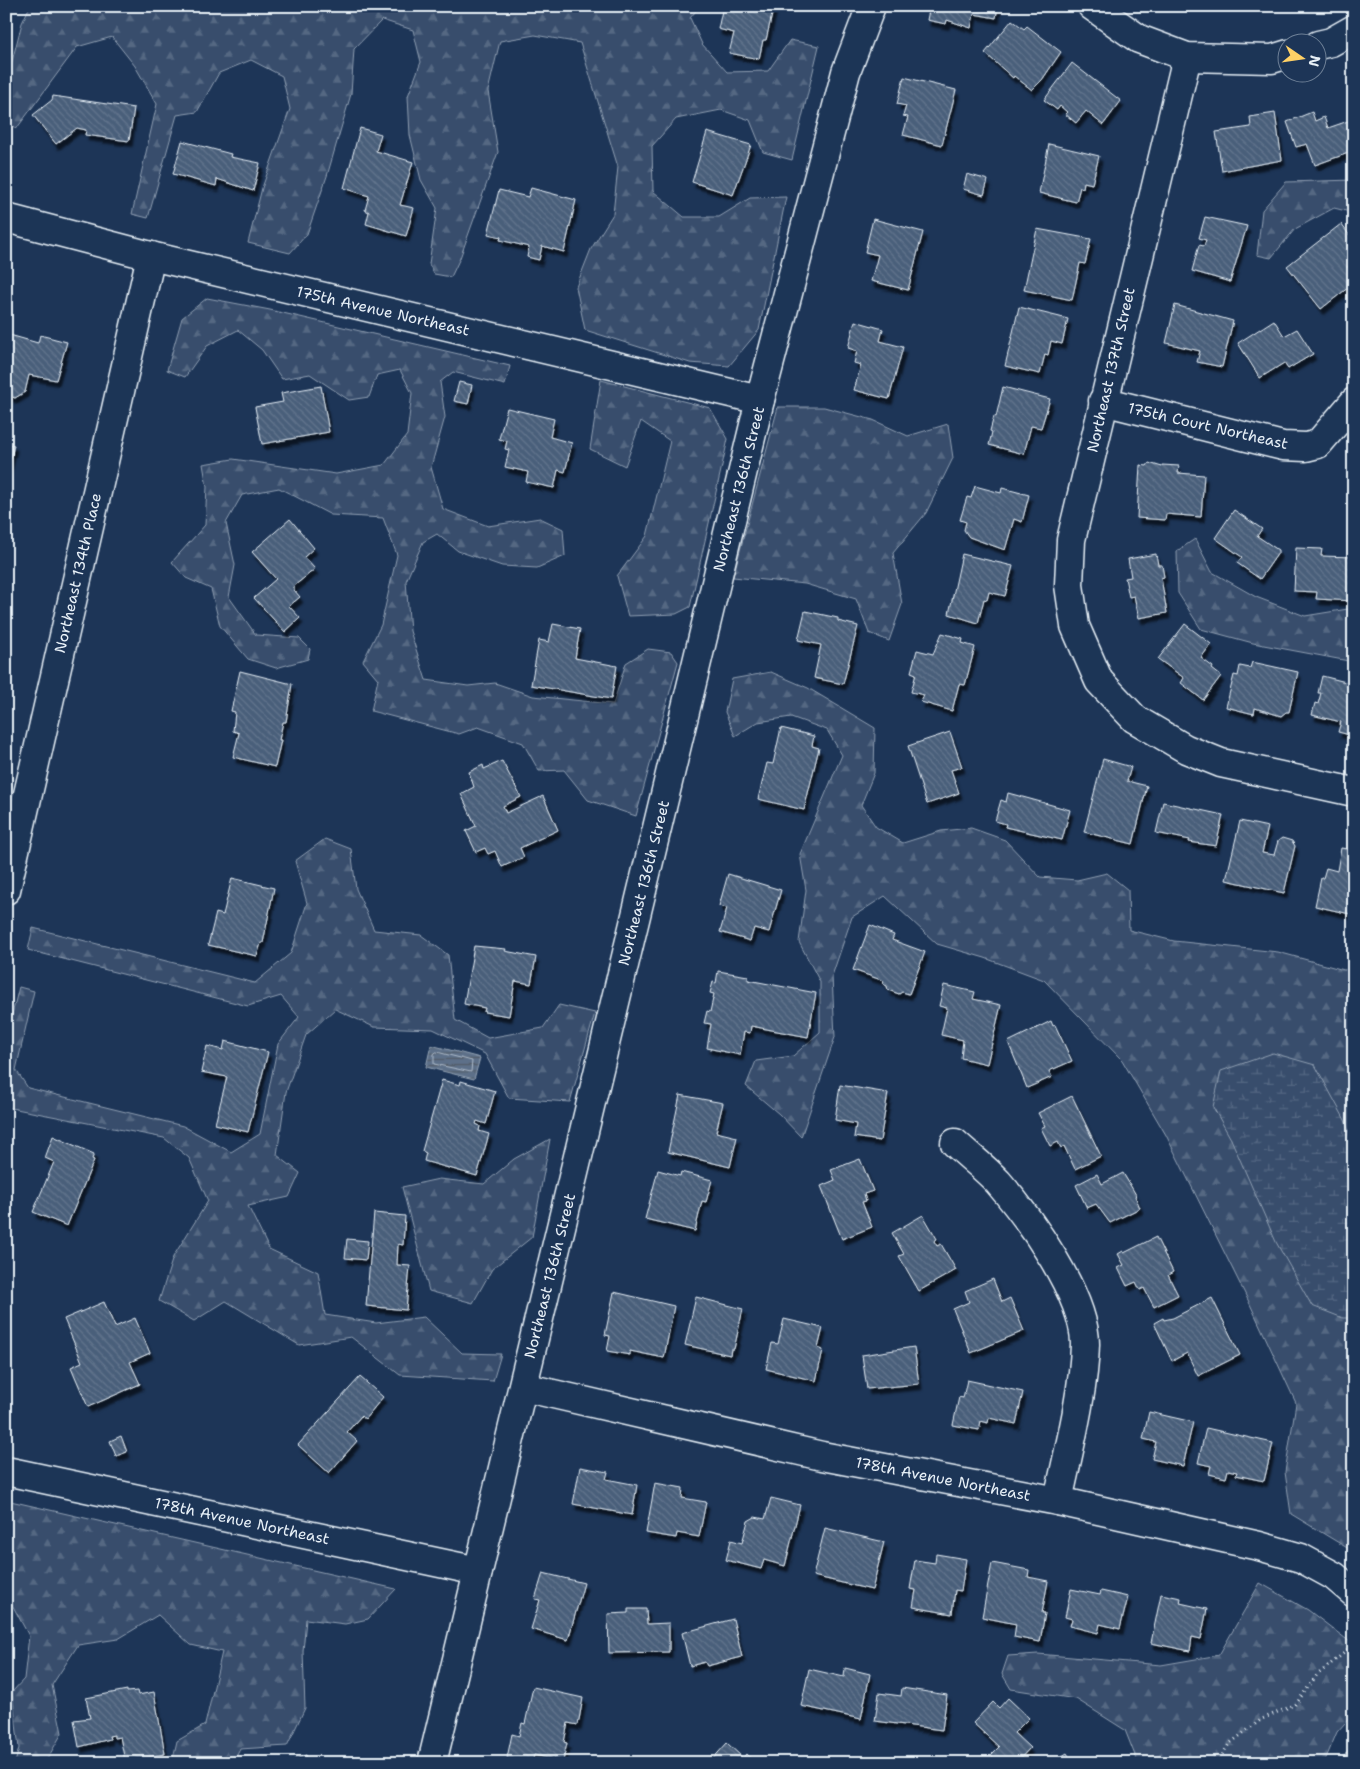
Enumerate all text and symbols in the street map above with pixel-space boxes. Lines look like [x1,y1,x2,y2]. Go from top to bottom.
north arrow [1278,32,1328,82]
text: N [1305,53,1325,68]
street label: 175th Avenue Northeast [294,281,472,341]
street label: Northeast 137th Street [1082,286,1140,454]
street label: 175th Court Northeast [1126,398,1290,454]
street label: Northeast 136th Street [709,404,769,574]
street label: Northeast 134th Place [50,491,106,655]
street label: Northeast 136th Street [614,798,674,968]
street label: Northeast 136th Street [520,1191,580,1361]
street label: 178th Avenue Northeast [854,1452,1032,1506]
street label: 178th Avenue Northeast [153,1493,331,1549]

